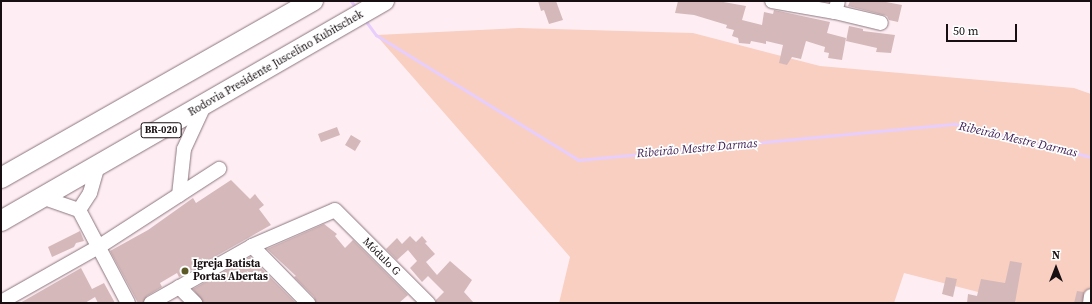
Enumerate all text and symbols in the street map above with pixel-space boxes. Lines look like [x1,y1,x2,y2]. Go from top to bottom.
street label: Rodovia Presidente Juscelino Kubitschek [186,8,366,120]
scale bar [948,16,1019,42]
text: 50 m [953,23,979,39]
water label: Ribeirão Mestre Darmas [957,119,1079,161]
road number: BR-020 [140,122,182,138]
water label: Ribeirão Mestre Darmas [636,137,758,161]
street label: Módulo G [359,235,403,279]
north arrow [1036,248,1076,288]
text: N [1052,248,1060,263]
place label: Igreja Batista Portas Abertas [193,258,268,284]
marker: Igreja Batista Portas Abertas [180,266,190,276]

